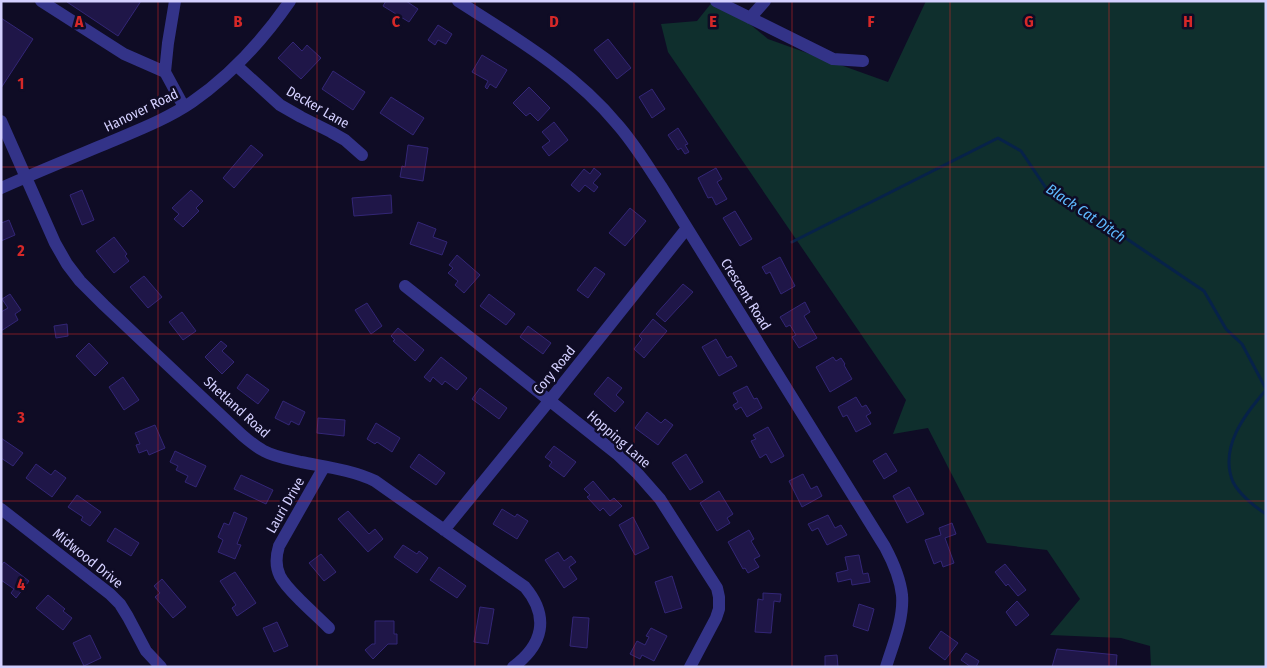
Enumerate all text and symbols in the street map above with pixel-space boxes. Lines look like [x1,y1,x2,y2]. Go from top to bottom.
text: A [74,12,84,31]
text: B [234,12,243,31]
text: C [392,12,401,31]
text: D [549,12,559,31]
text: E [709,12,717,31]
text: F [867,12,875,31]
text: G [1024,12,1034,31]
text: H [1183,12,1193,31]
text: 1 [18,74,24,93]
street label: Decker Lane [283,83,352,132]
street label: Hanover Road [101,85,181,136]
water label: Black Cat Ditch [1043,180,1129,246]
text: 2 [16,241,25,260]
street label: Crescent Road [717,255,774,333]
street label: Cory Road [530,343,579,398]
street label: Shetland Road [200,373,273,442]
street label: Hopping Lane [583,407,654,472]
text: 3 [16,408,25,427]
street label: Lauri Drive [263,474,308,536]
street label: Midwood Drive [49,525,126,592]
text: 4 [17,575,25,594]

